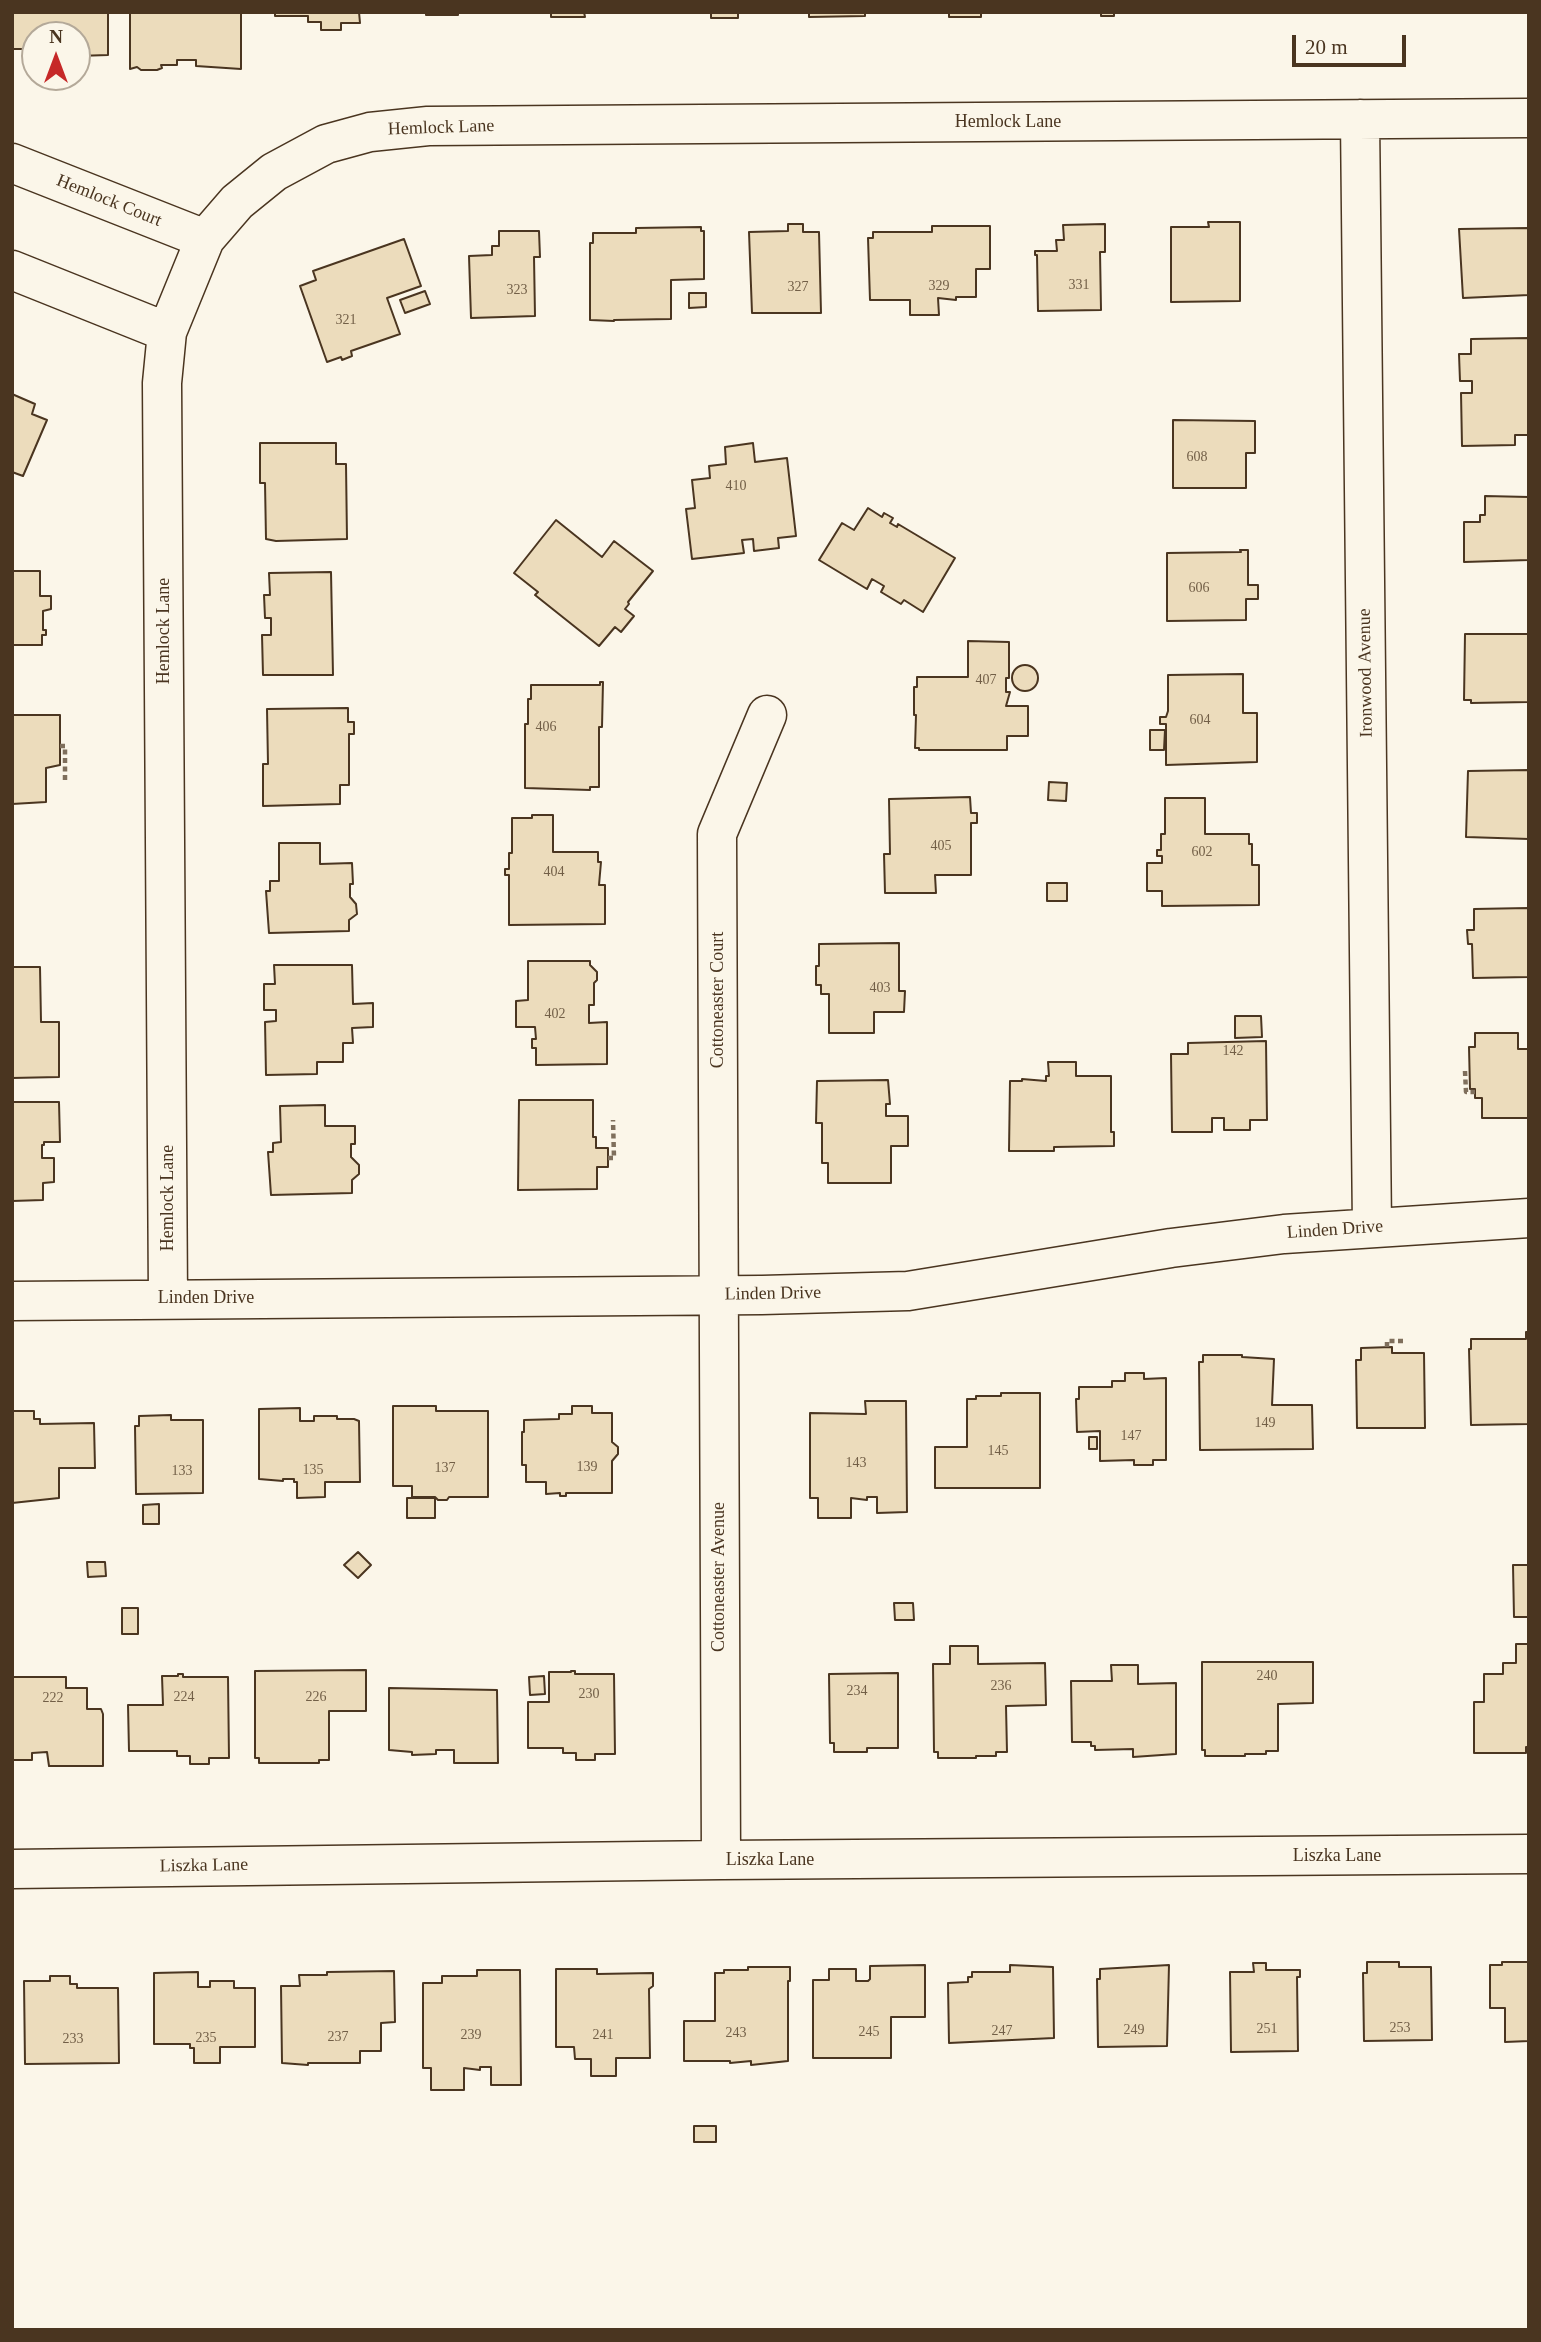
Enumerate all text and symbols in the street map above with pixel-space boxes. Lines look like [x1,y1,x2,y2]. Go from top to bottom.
north arrow [21,21,91,91]
scale bar [1296,21,1410,65]
text: N [49,26,63,47]
text: 20 m [1305,35,1348,59]
street label: Hemlock Lane [955,111,1061,133]
street label: Hemlock Lane [387,115,495,141]
street label: Hemlock Court [53,170,165,232]
house number: 331 [1068,277,1090,293]
house number: 329 [928,278,950,294]
house number: 327 [788,279,808,295]
house number: 323 [506,282,528,298]
house number: 321 [336,312,356,328]
house number: 608 [1186,449,1208,465]
house number: 410 [726,478,746,494]
street label: Hemlock Lane [153,578,175,684]
house number: 606 [1188,580,1210,596]
street label: Ironwood Avenue [1354,608,1378,738]
house number: 407 [976,672,996,688]
house number: 604 [1190,712,1210,728]
house number: 406 [536,719,556,735]
house number: 405 [930,838,951,854]
house number: 602 [1192,844,1212,860]
house number: 404 [544,864,564,880]
street label: Cottoneaster Court [707,932,729,1068]
house number: 403 [870,980,890,996]
house number: 402 [544,1006,566,1022]
house number: 142 [1222,1043,1244,1059]
street label: Hemlock Lane [157,1145,179,1251]
street label: Linden Drive [1286,1216,1384,1244]
street label: Linden Drive [725,1282,821,1306]
street label: Linden Drive [158,1287,254,1309]
house number: 149 [1254,1415,1276,1431]
house number: 147 [1120,1428,1142,1444]
house number: 145 [988,1443,1009,1459]
house number: 143 [846,1455,866,1471]
house number: 139 [576,1459,598,1475]
house number: 137 [434,1460,456,1476]
house number: 135 [302,1462,324,1478]
house number: 133 [172,1463,192,1479]
street label: Cottoneaster Avenue [708,1502,730,1652]
house number: 240 [1256,1668,1278,1684]
house number: 236 [990,1678,1012,1694]
house number: 234 [846,1683,868,1699]
house number: 230 [578,1686,600,1702]
house number: 224 [174,1689,194,1705]
house number: 226 [306,1689,326,1705]
house number: 222 [42,1690,64,1706]
street label: Liszka Lane [1293,1845,1381,1867]
street label: Liszka Lane [726,1849,814,1871]
street label: Liszka Lane [160,1854,248,1878]
house number: 253 [1390,2020,1410,2036]
house number: 251 [1256,2021,1278,2037]
house number: 249 [1124,2022,1144,2038]
house number: 247 [992,2023,1012,2039]
house number: 245 [858,2024,880,2040]
house number: 243 [726,2025,746,2041]
house number: 239 [461,2027,482,2043]
house number: 241 [592,2027,614,2043]
house number: 237 [328,2029,348,2045]
house number: 235 [196,2030,216,2046]
house number: 233 [62,2031,84,2047]

